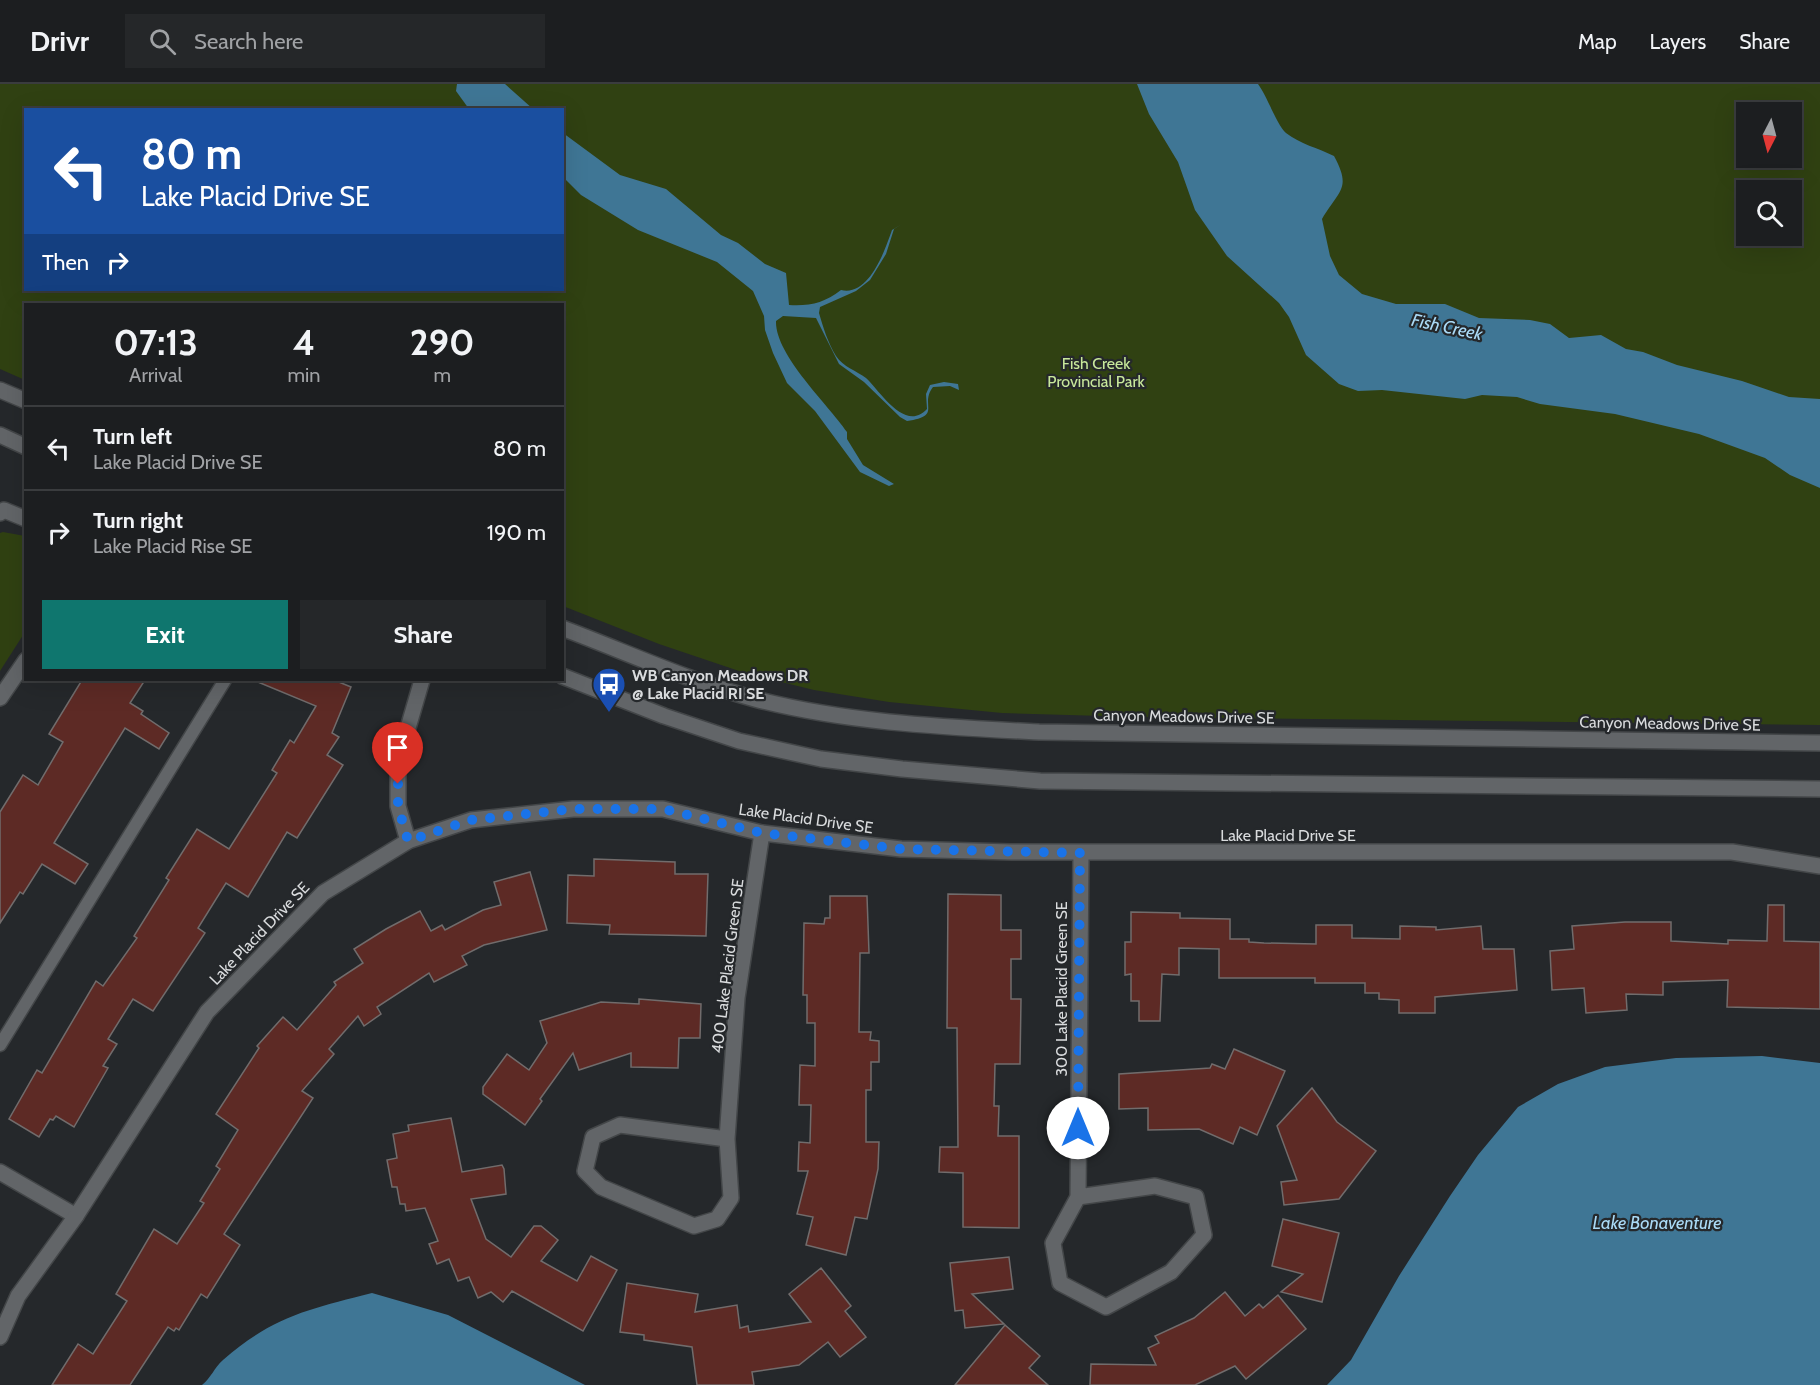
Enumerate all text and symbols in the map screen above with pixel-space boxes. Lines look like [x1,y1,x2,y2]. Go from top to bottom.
search box [125,14,545,68]
text: Drivr [30,24,89,58]
icon: search [146,25,179,58]
text: Search here [194,28,303,55]
text: Map [1578,29,1617,54]
text: Layers [1650,29,1706,54]
text: Share [1739,29,1790,54]
north arrow [1736,102,1802,168]
map controls [1736,102,1802,246]
text: 80 m [141,128,242,180]
icon: left [42,132,120,210]
text: Lake Placid Drive SE [141,180,370,213]
button: search [1736,180,1802,246]
icon: right [101,246,134,279]
text: Then [42,249,89,276]
water label: Fish Creek [1409,309,1486,346]
text: 07:13 [113,320,198,364]
text: 4 [293,320,315,364]
text: 290 [410,320,475,364]
park label: Fish Creek Provincial Park [1047,354,1145,391]
text: Arrival [129,363,182,387]
text: min [287,363,320,387]
text: m [433,363,451,387]
text: Turn left [93,423,172,450]
icon: left [42,432,75,465]
text: 80 m [493,435,546,462]
text: Lake Placid Drive SE [93,450,263,474]
text: Turn right [93,507,183,534]
icon: right [42,516,75,549]
text: 190 m [487,519,546,546]
text: Lake Placid Rise SE [93,534,252,558]
button: Exit [42,600,288,669]
button: Share [300,600,546,669]
bus stop icon: WB Canyon Meadows DR @ Lake Placid RI SE [591,666,627,713]
place label: WB Canyon Meadows DR @ Lake Placid RI SE [632,666,808,703]
street label: Canyon Meadows Drive SE [1093,705,1275,728]
street label: Canyon Meadows Drive SE [1579,712,1761,735]
pin [372,722,423,784]
icon: arrive [381,731,414,764]
street label: Lake Placid Drive SE [737,800,875,837]
street label: Lake Placid Drive SE [1220,826,1356,845]
street label: Lake Placid Drive SE [205,878,313,989]
street label: 400 Lake Placid Green SE [707,878,748,1054]
street label: 300 Lake Placid Green SE [1052,901,1071,1077]
position arrow [1046,1096,1110,1160]
water label: Lake Bonaventure [1593,1212,1721,1234]

